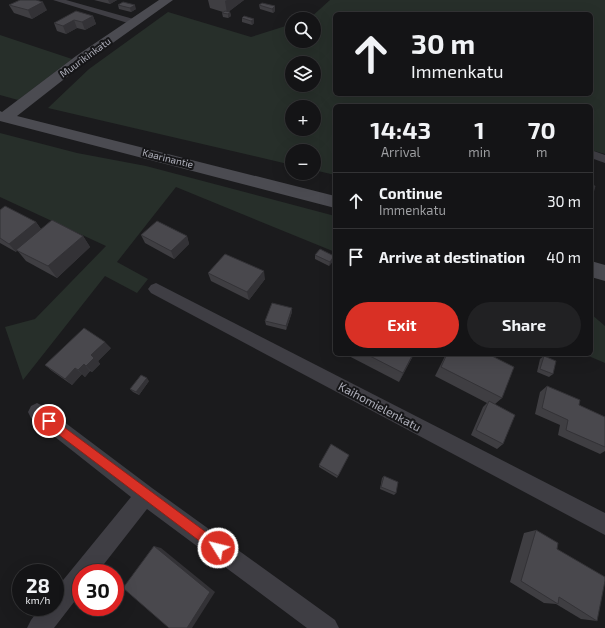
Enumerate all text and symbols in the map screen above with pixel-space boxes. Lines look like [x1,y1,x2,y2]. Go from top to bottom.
map controls [285,12,321,180]
button: search [285,12,321,48]
text: 30 m [411,26,475,60]
icon: ahead [345,28,397,80]
street label: Muurikinkatu [57,34,113,80]
button: layers [285,56,321,92]
text: Immenkatu [411,60,504,82]
button: + [285,100,321,136]
text: 14:43 [370,115,431,144]
text: 1 [474,115,485,144]
text: 70 [528,115,556,144]
button: − [285,144,321,180]
text: Arrival [381,144,420,160]
text: min [468,144,491,160]
text: m [536,144,547,160]
street label: Kaarinantie [141,146,195,170]
text: Continue [379,184,442,202]
icon: ahead [345,190,367,212]
text: 30 m [547,192,581,210]
text: Immenkatu [379,202,446,218]
icon: arrive [345,246,367,268]
text: Arrive at destination [379,248,525,266]
text: 40 m [546,248,581,266]
button: Exit [345,302,459,348]
button: Share [467,302,581,348]
street label: Kaihomielenkatu [336,378,424,434]
pin [32,404,66,438]
icon: arrive [38,410,60,432]
position arrow [197,527,239,569]
speed limit sign: 30 [72,564,124,616]
text: 28 [26,573,50,597]
text: km/h [26,594,50,606]

